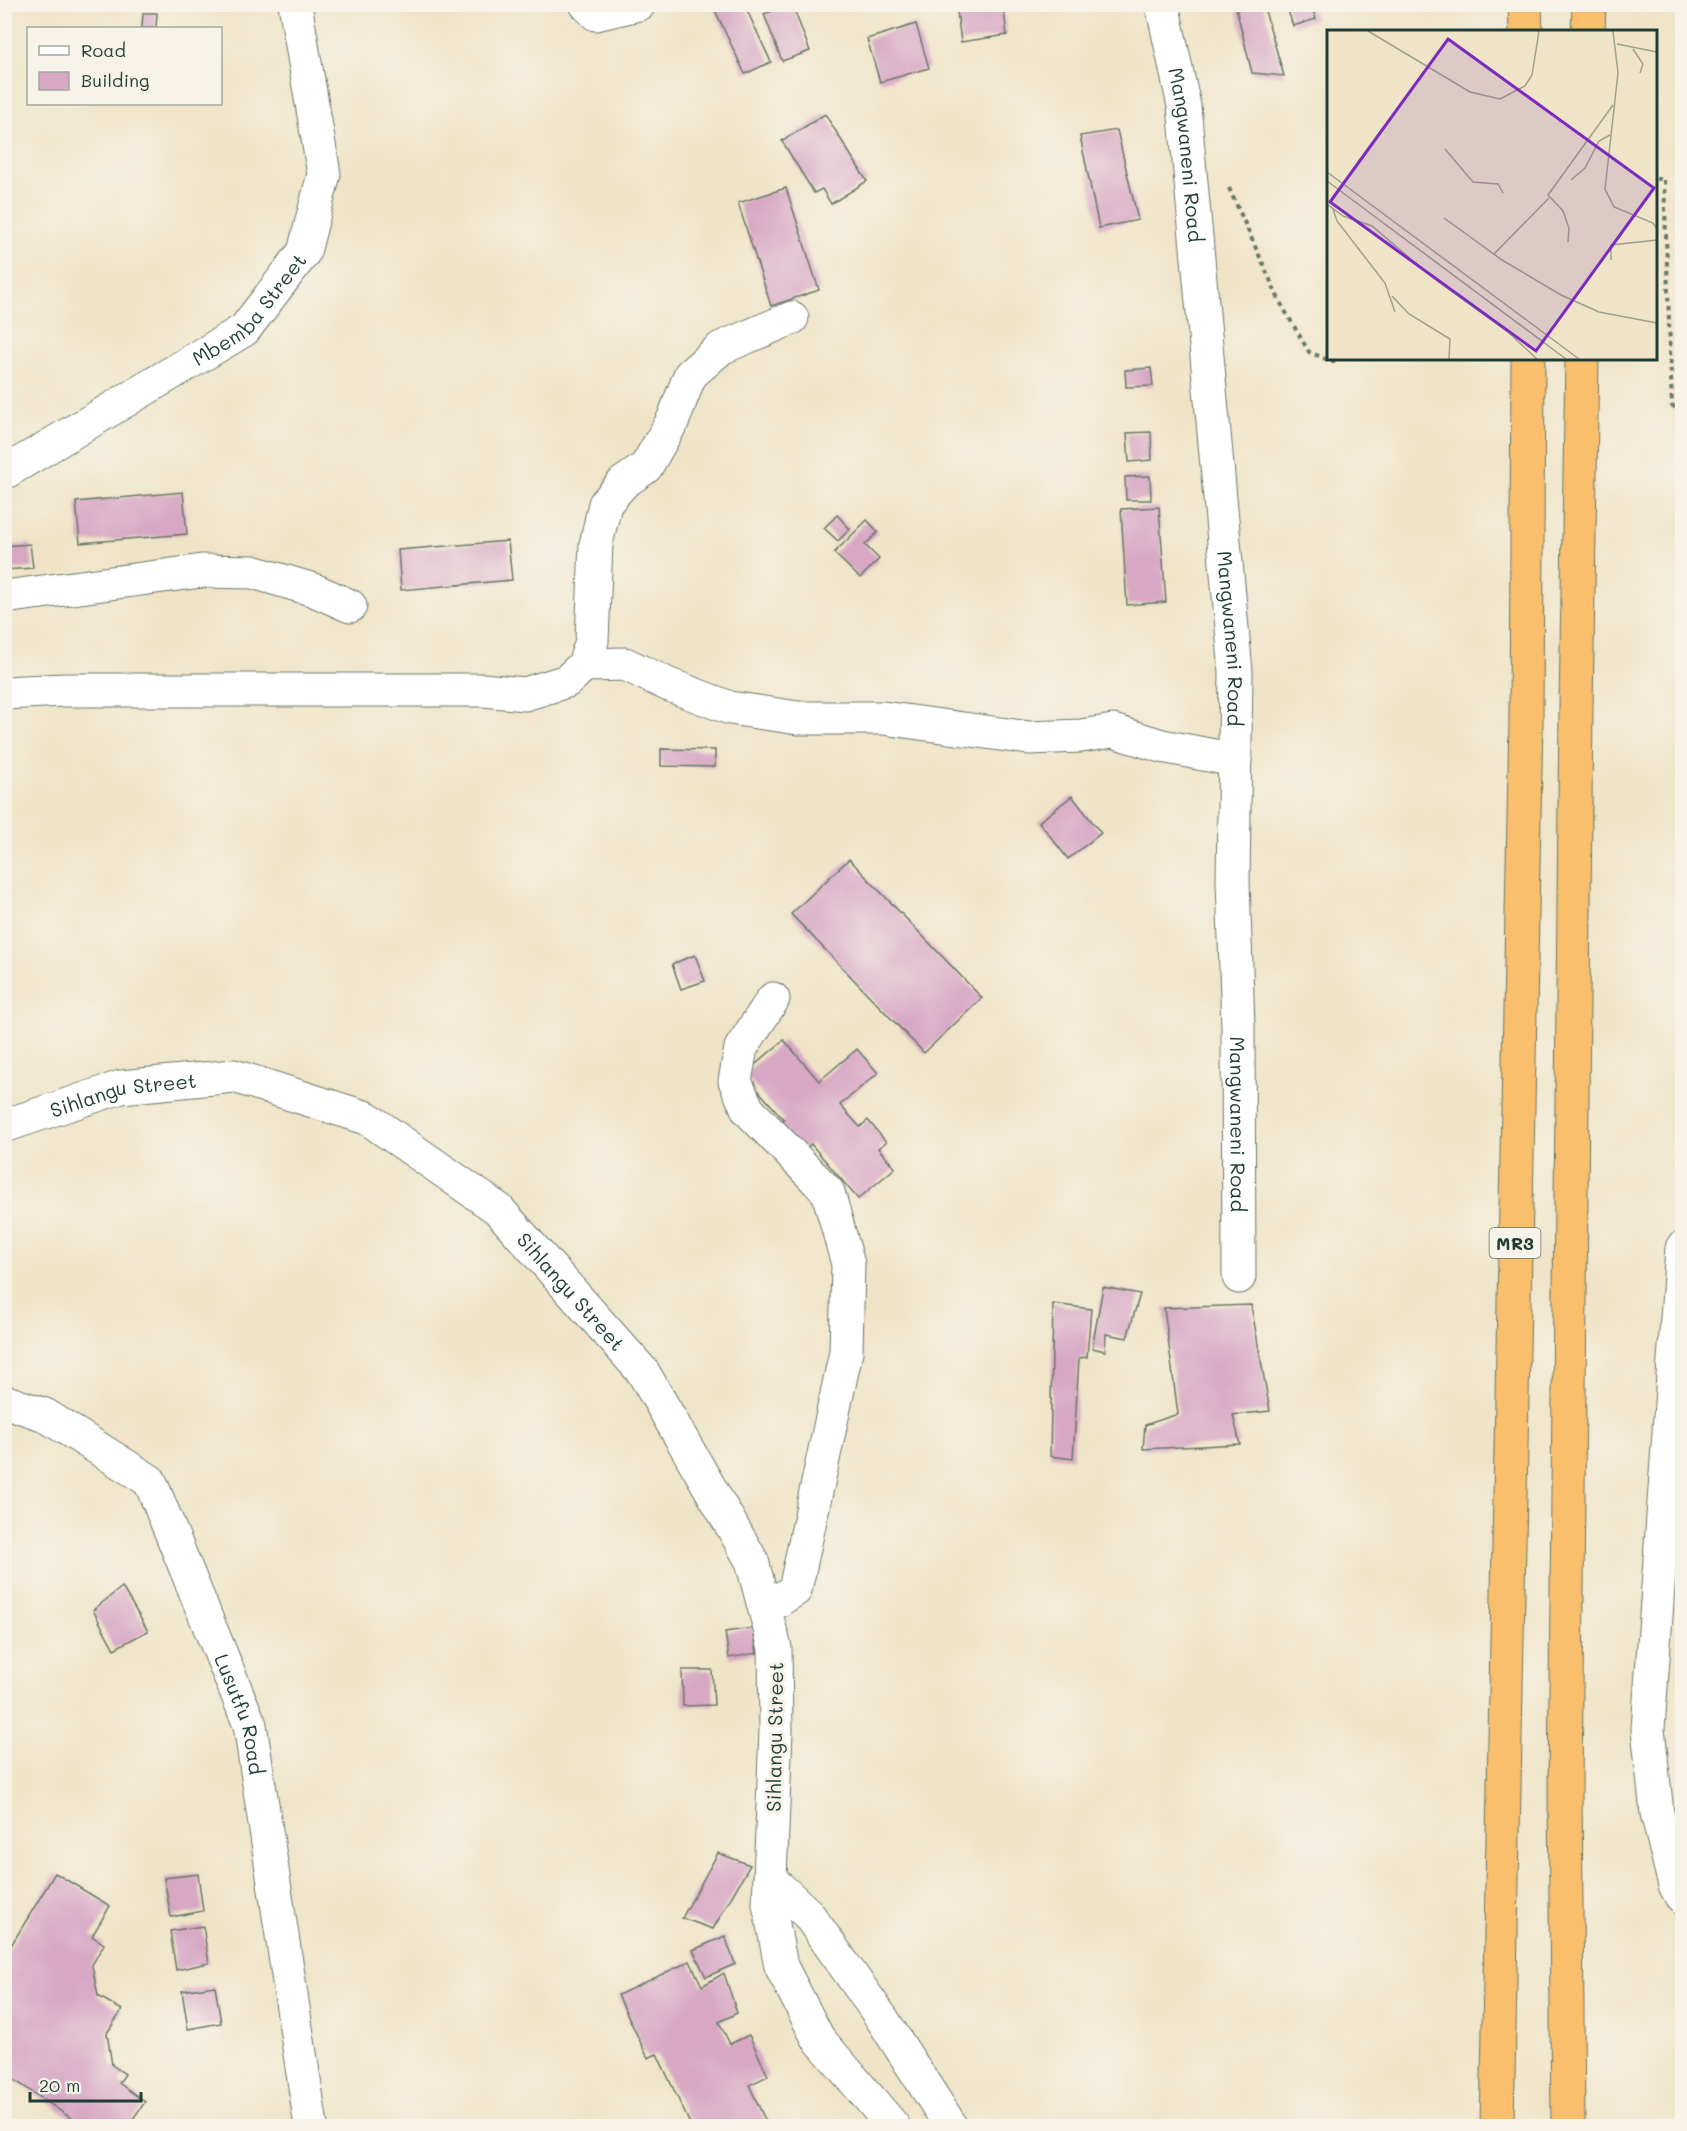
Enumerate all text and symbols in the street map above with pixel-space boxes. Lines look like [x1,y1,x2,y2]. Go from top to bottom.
legend [27,27,222,105]
inset map [1327,30,1657,360]
text: Road [81,38,126,62]
street label: Mangwaneni Road [1163,65,1209,243]
text: Building [81,68,149,92]
street label: Mbemba Street [187,248,312,371]
street label: Mangwaneni Road [1212,550,1249,726]
street label: Mangwaneni Road [1225,1036,1252,1212]
street label: Sihlangu Street [46,1067,198,1123]
street label: Sihlangu Street [512,1227,631,1356]
road number: MR3 [1490,1228,1540,1258]
street label: Lusutfu Road [209,1650,270,1776]
street label: Sihlangu Street [760,1662,788,1812]
scale bar [30,2065,141,2103]
text: 20 m [39,2073,80,2097]

